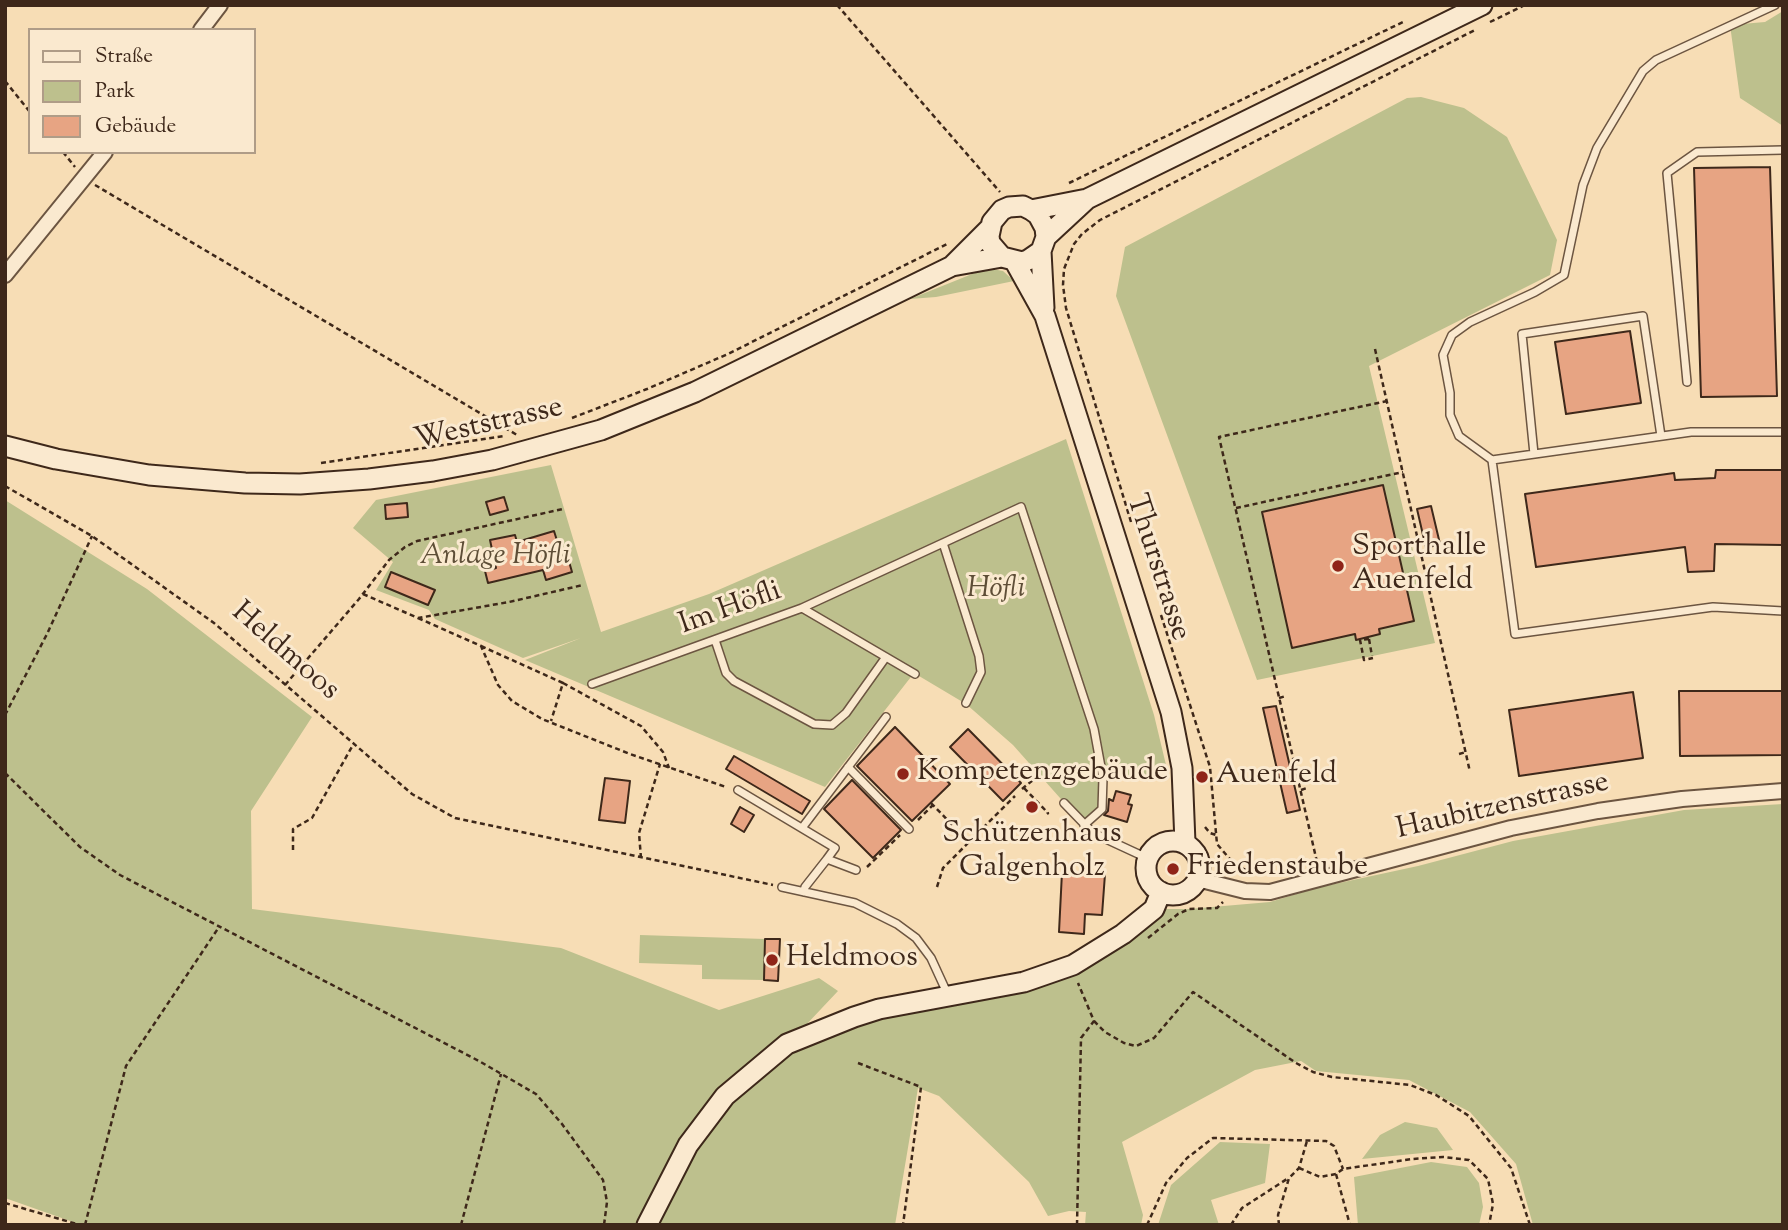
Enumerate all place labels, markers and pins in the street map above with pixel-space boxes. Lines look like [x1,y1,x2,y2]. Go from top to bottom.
place label: Sporthalle Auenfeld [1352,531,1486,602]
marker: Sporthalle Auenfeld [1330,558,1346,574]
place label: Kompetenzgebäude [917,756,1168,792]
place label: Auenfeld [1216,759,1337,795]
marker: Kompetenzgebäude [895,766,911,782]
marker: Auenfeld [1194,769,1210,785]
marker: Schützenhaus Galgenholz [1024,799,1040,815]
place label: Schützenhaus Galgenholz [942,818,1122,888]
place label: Friedenstaube [1187,851,1368,887]
marker: Friedenstaube [1165,861,1181,877]
place label: Heldmoos [786,942,918,978]
marker: Heldmoos [764,952,780,968]

